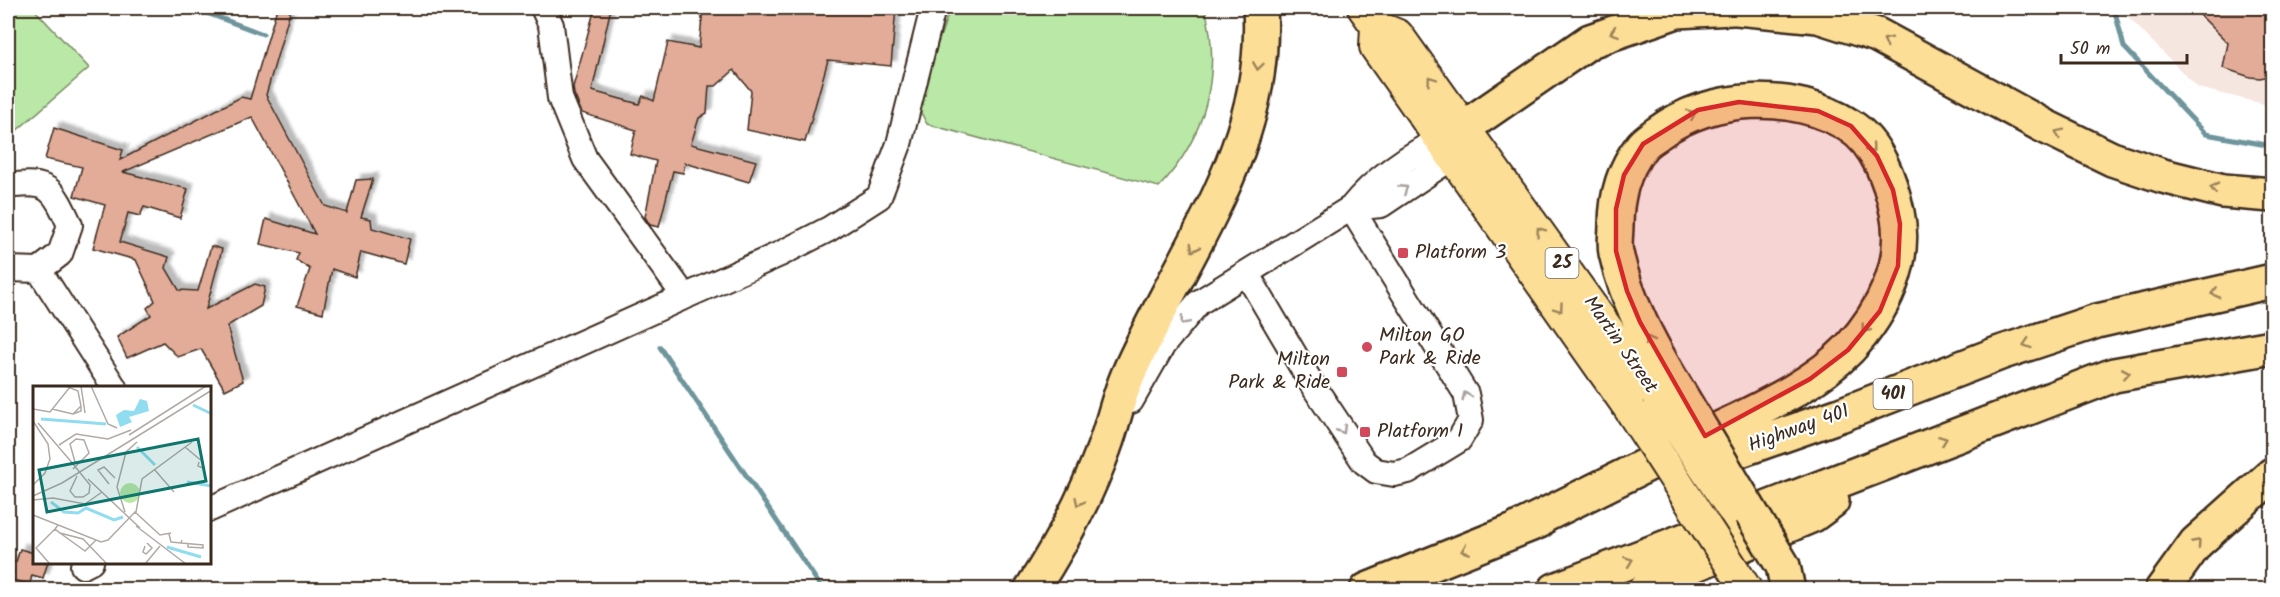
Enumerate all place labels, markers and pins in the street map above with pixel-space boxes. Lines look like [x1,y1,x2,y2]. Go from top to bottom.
place label: Platform 3 [1415,237,1506,269]
marker: Platform 3 [1396,246,1410,260]
place label: Milton GO Park & Ride [1379,320,1481,375]
marker: Milton GO Park & Ride [1360,340,1374,354]
place label: Milton Park & Ride [1228,344,1330,399]
marker: Milton Park & Ride [1335,365,1349,379]
place label: Platform 1 [1377,416,1463,448]
marker: Platform 1 [1358,425,1372,439]

